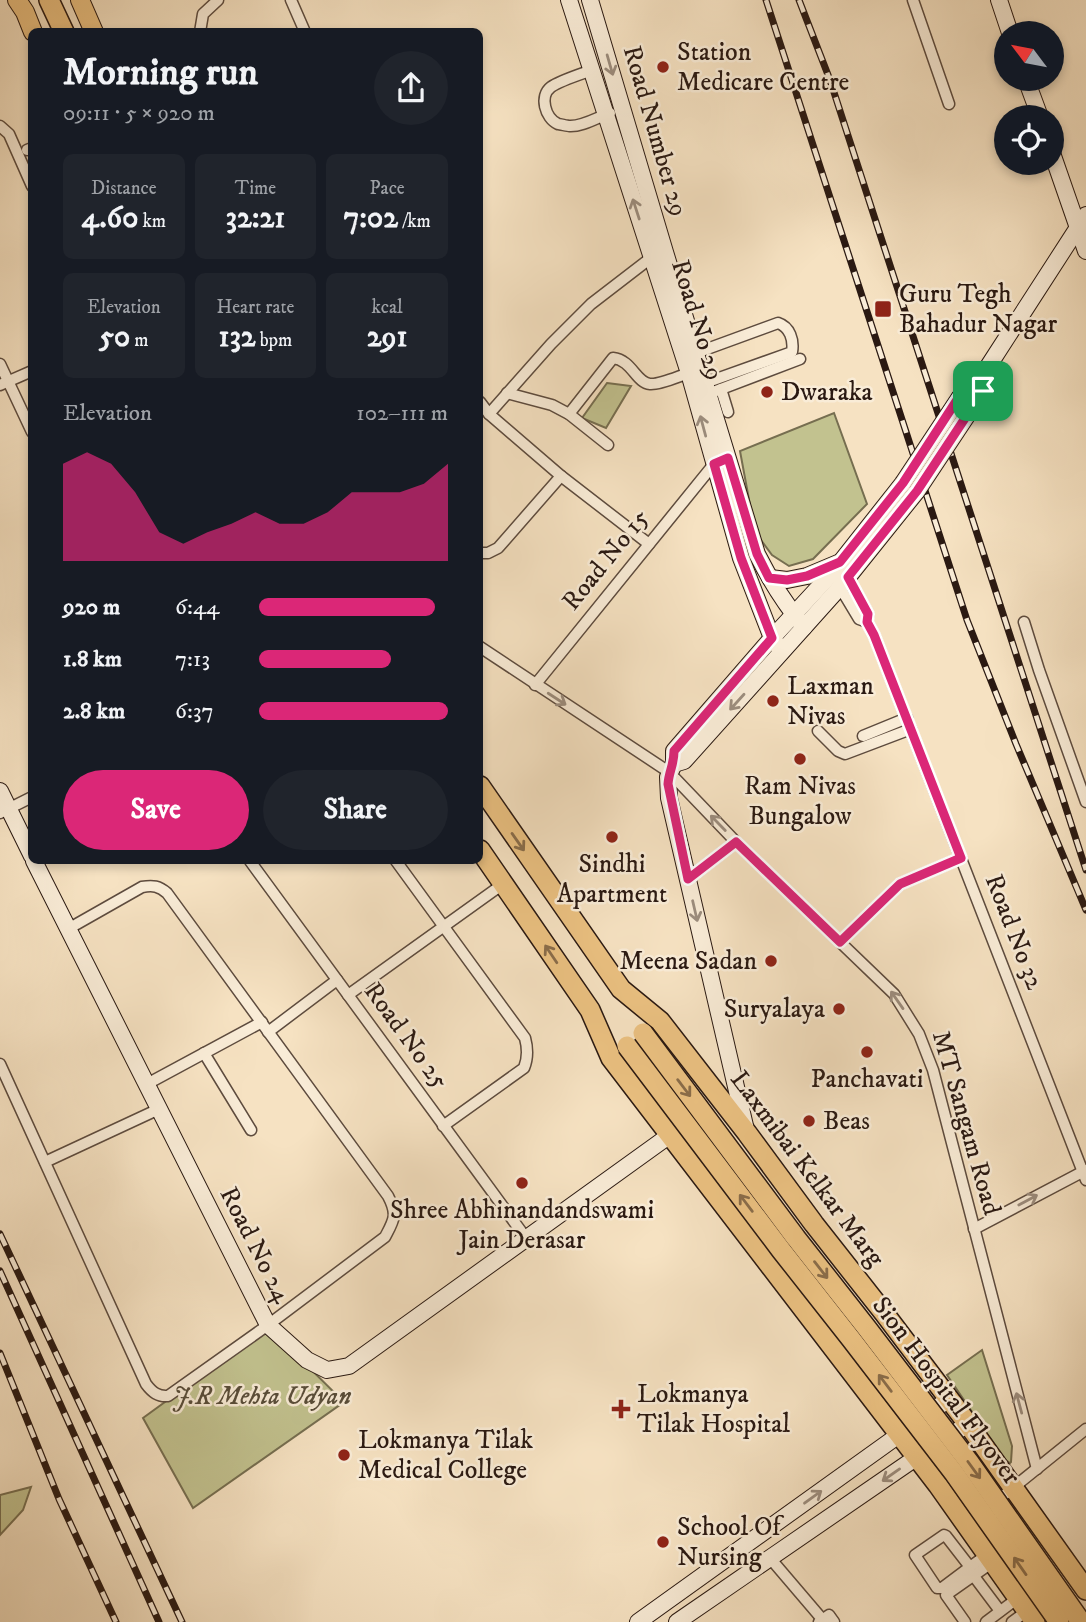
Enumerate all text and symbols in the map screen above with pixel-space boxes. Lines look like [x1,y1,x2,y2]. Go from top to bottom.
north arrow [994,21,1064,91]
map controls [994,21,1064,175]
place label: Station Medicare Centre [677,36,849,99]
street label: Road Number 29 [615,42,695,220]
text: Morning run [63,49,258,97]
button: share [374,51,448,125]
one-way arrow [605,54,618,76]
marker: Station Medicare Centre [655,59,671,75]
text: 09:11 · 5 × 920 m [63,99,215,128]
button: locate [994,105,1064,175]
text: Distance [91,177,157,200]
text: Time [235,177,276,200]
text: Pace [370,177,405,200]
one-way arrow [629,198,642,220]
text: 4.60 [82,200,138,237]
text: 32:21 [226,200,285,237]
text: 7:02 [343,200,398,237]
text: km [138,210,166,233]
text: /km [398,210,431,233]
street label: Road No 29 [663,256,731,384]
place label: Guru Tegh Bahadur Nagar [899,278,1057,341]
text: Elevation [87,296,161,319]
text: Heart rate [217,296,294,319]
text: kcal [372,296,403,319]
marker: Guru Tegh Bahadur Nagar [873,299,893,319]
text: 50 [99,319,130,356]
text: 132 [219,319,256,356]
text: 291 [367,319,407,356]
text: m [130,329,149,352]
text: bpm [256,329,292,352]
pin [953,361,1013,421]
icon: arrive [964,372,1002,410]
place label: Dwaraka [781,376,873,409]
marker: Dwaraka [759,384,775,400]
text: Elevation [63,399,152,428]
text: 102–111 m [356,399,448,428]
one-way arrow [696,415,709,437]
street label: Road No 15 [555,503,657,617]
text: 920 m [63,593,120,622]
text: 6:44 [175,593,219,622]
text: 1.8 km [63,645,122,674]
text: 7:13 [175,645,210,674]
place label: Laxman Nivas [787,670,874,733]
one-way arrow [546,692,566,706]
one-way arrow [729,693,745,711]
marker: Laxman Nivas [765,693,781,709]
text: 2.8 km [63,697,125,726]
text: 6:37 [175,697,214,726]
marker: Ram Nivas Bungalow [792,751,808,767]
button: Save [63,770,249,850]
button: Share [263,770,448,850]
place label: Ram Nivas Bungalow [744,770,856,833]
one-way arrow [709,815,726,832]
marker: Sindhi Apartment [604,829,620,845]
one-way arrow [511,832,525,852]
place label: Sindhi Apartment [557,848,667,911]
street label: Road No 32 [977,870,1051,995]
one-way arrow [689,899,703,922]
one-way arrow [544,945,558,964]
place label: Meena Sadan [620,945,757,978]
marker: Meena Sadan [763,953,779,969]
street label: Road No 25 [356,976,456,1096]
one-way arrow [890,991,904,1010]
place label: Suryalaya [724,993,825,1026]
marker: Suryalaya [831,1001,847,1017]
street label: MT Sangam Road [924,1027,1008,1219]
marker: Panchavati [859,1044,875,1060]
place label: Panchavati [811,1063,923,1096]
street label: Laxmibai Kelkar Marg [722,1064,892,1274]
one-way arrow [677,1078,691,1097]
place label: Beas [823,1105,870,1138]
marker: Beas [801,1113,817,1129]
marker: Shree Abhinandandswami Jain Derasar [514,1175,530,1191]
street label: Road No 24 [212,1181,299,1310]
one-way arrow [1018,1193,1038,1207]
place label: Shree Abhinandandswami Jain Derasar [390,1194,654,1257]
one-way arrow [738,1194,753,1213]
one-way arrow [813,1260,828,1278]
street label: Sion Hospital Flyover [864,1290,1028,1492]
one-way arrow [877,1374,892,1392]
place label: Lokmanya Tilak Hospital [637,1378,790,1441]
park label: J.R Mehta Udyan [173,1380,351,1413]
one-way arrow [1012,1392,1025,1414]
marker: Lokmanya Tilak Hospital [611,1399,631,1419]
place label: Lokmanya Tilak Medical College [358,1424,533,1487]
marker: Lokmanya Tilak Medical College [336,1447,352,1463]
one-way arrow [967,1460,981,1479]
one-way arrow [882,1468,901,1482]
one-way arrow [803,1490,822,1504]
place label: School Of Nursing [677,1511,784,1574]
marker: School Of Nursing [655,1534,671,1550]
one-way arrow [1013,1557,1027,1576]

